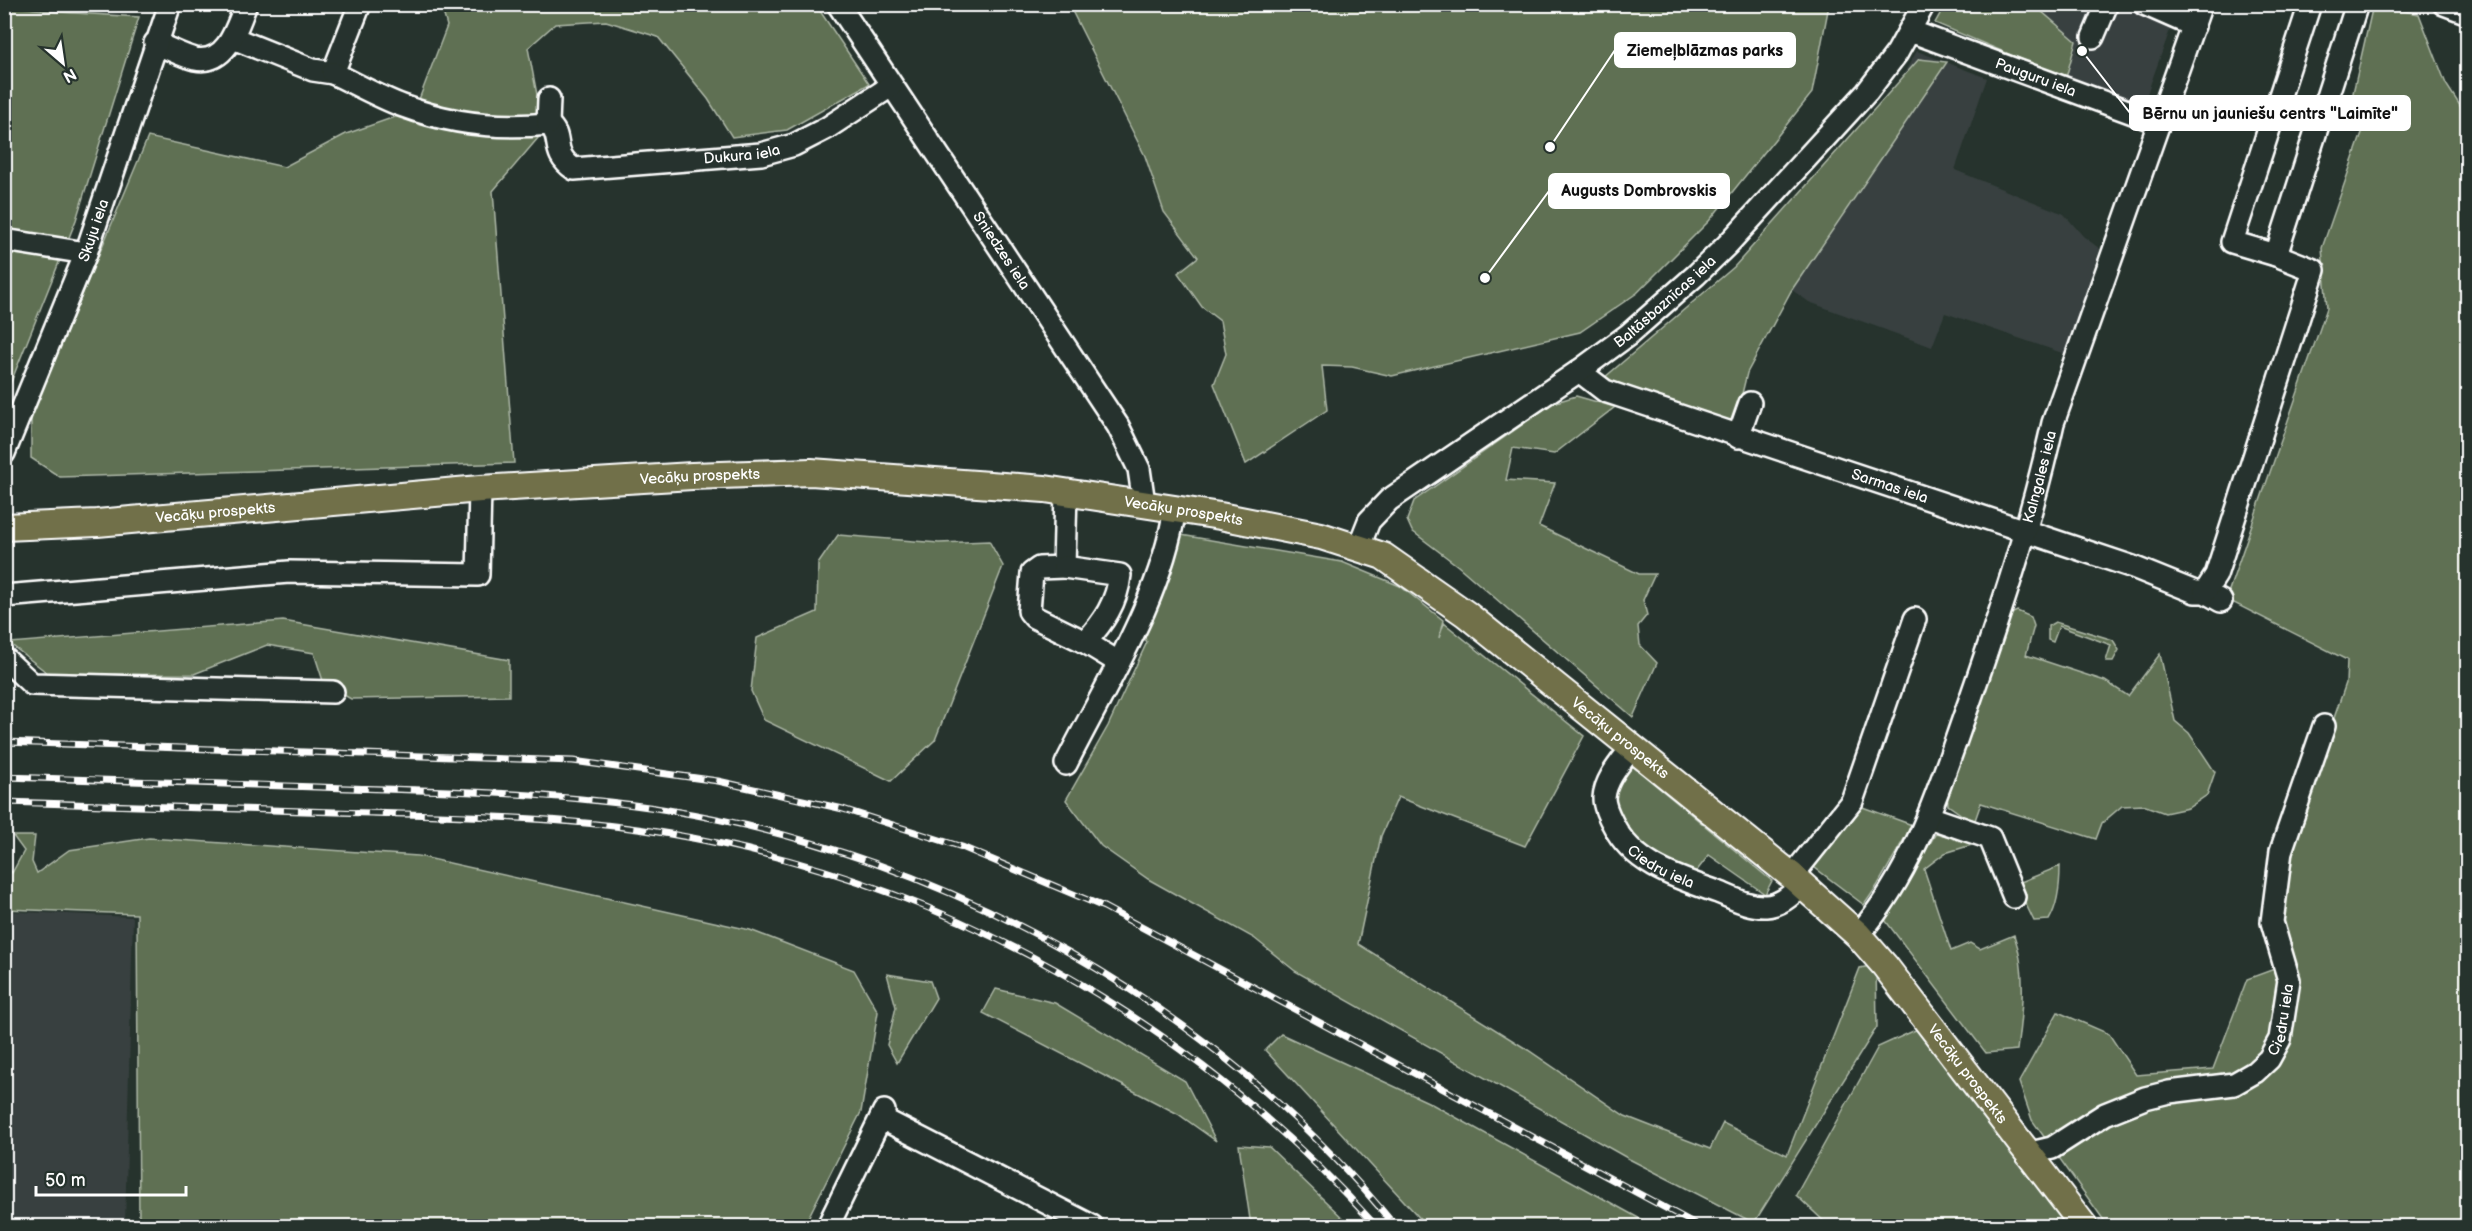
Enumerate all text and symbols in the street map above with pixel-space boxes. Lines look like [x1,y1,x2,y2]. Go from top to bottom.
north arrow [33,33,93,93]
callout: Ziemeļblāzmas parks [1615,33,1795,67]
text: Ziemeļblāzmas parks [1627,42,1783,61]
street label: Pauguru iela [1993,54,2079,101]
text: N [60,64,79,86]
callout: Bērnu un jauniešu centrs "Laimīte" [2130,96,2410,130]
text: Bērnu un jauniešu centrs "Laimīte" [2142,105,2398,124]
street label: Dukura iela [703,140,782,168]
callout: Augusts Dombrovskis [1549,174,1729,208]
text: Augusts Dombrovskis [1560,182,1717,201]
street label: Skuju iela [74,197,113,265]
street label: Sniedzes iela [969,208,1034,293]
street label: Baltāsbaznīcas iela [1610,251,1720,352]
street label: Kalngales iela [2018,429,2061,525]
street label: Vecāķu prospekts [639,464,761,489]
street label: Sarmas iela [1849,464,1931,508]
street label: Vecāķu prospekts [1123,492,1245,530]
street label: Vecāķu prospekts [155,498,277,527]
street label: Vecāķu prospekts [1567,693,1673,783]
street label: Ciedru iela [1623,841,1697,892]
street label: Ciedru iela [2263,982,2298,1059]
street label: Vecāķu prospekts [1924,1021,2012,1128]
scale bar [36,1159,186,1197]
text: 50 m [45,1170,86,1191]

